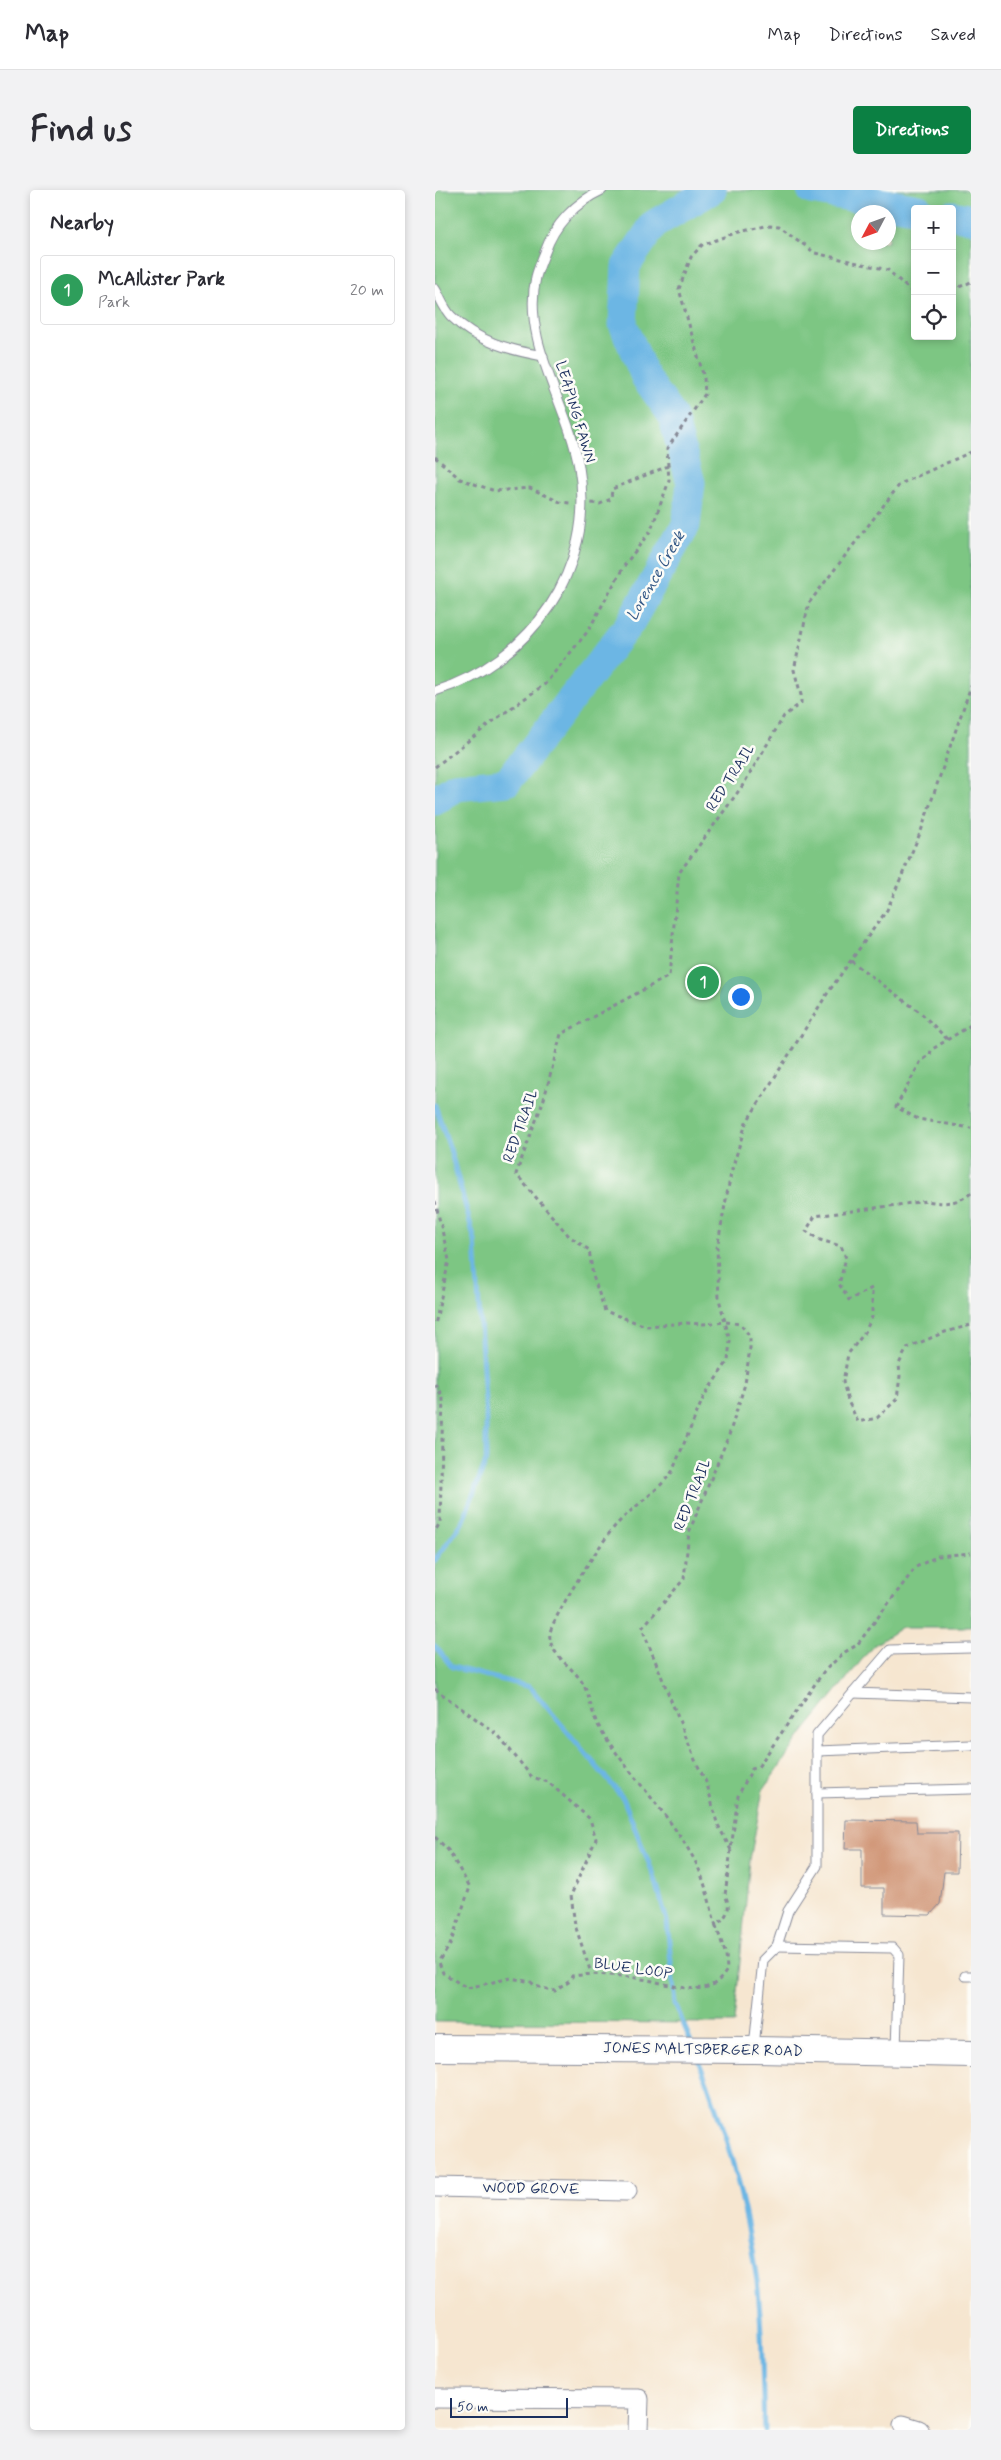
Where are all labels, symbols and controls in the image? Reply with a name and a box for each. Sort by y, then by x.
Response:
text: Map [25,19,69,50]
text: Map [768,23,801,47]
text: Directions [829,23,903,47]
text: Saved [931,23,976,47]
button: Directions [853,106,971,154]
text: Find us [30,107,132,153]
north arrow [851,205,896,250]
map controls [911,205,956,340]
button: + [911,205,956,250]
text: Nearby [50,209,114,237]
button: − [911,250,956,295]
text: McAllister Park [98,267,225,292]
text: 1 [63,280,71,301]
text: 20 m [350,280,384,301]
text: Park [98,292,130,313]
button: locate [911,295,956,340]
street label: LEAPING FAWN [550,359,600,465]
water label: Lorence Creek [622,527,691,625]
street label: RED TRAIL [702,740,760,815]
pin: 1 [687,963,719,1001]
your location [728,984,754,1010]
street label: RED TRAIL [499,1087,544,1165]
street label: RED TRAIL [669,1456,717,1534]
street label: BLUE LOOP [593,1954,674,1984]
street label: JONES MALTSBERGER ROAD [603,2038,803,2062]
street label: WOOD GROVE [482,2178,580,2200]
scale bar [450,2395,567,2418]
text: 50 m [457,2398,488,2416]

